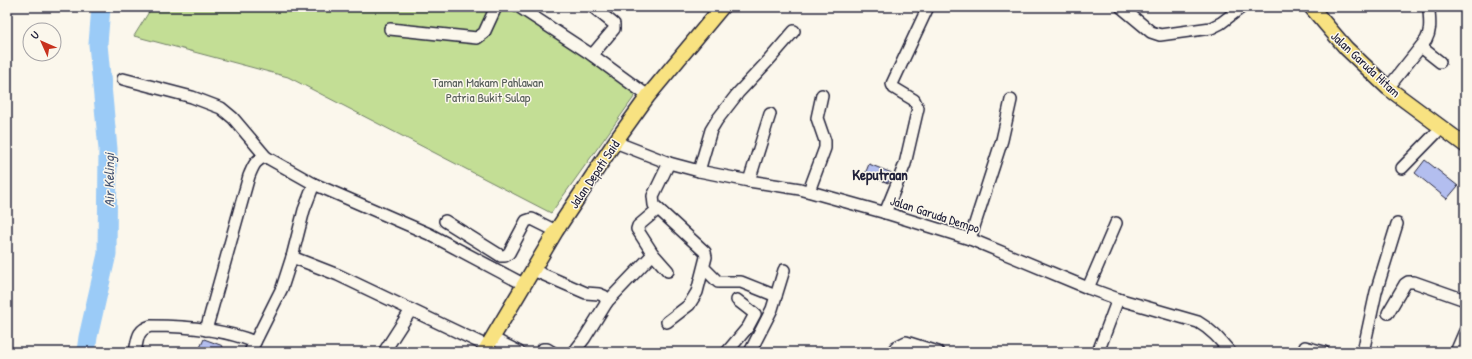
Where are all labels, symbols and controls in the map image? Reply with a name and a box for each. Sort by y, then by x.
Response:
north arrow [22,22,62,62]
street label: Jalan Garuda Hitam [1327,27,1405,101]
text: U [28,28,42,42]
park label: Taman Makam Pahlawan Patria Bukit Sulap [432,73,544,106]
street label: Jalan Depati Said [565,136,623,212]
water label: Air Kelingi [99,151,119,207]
district label: Keputraan [852,164,908,186]
street label: Jalan Garuda Dempo [888,191,982,237]

